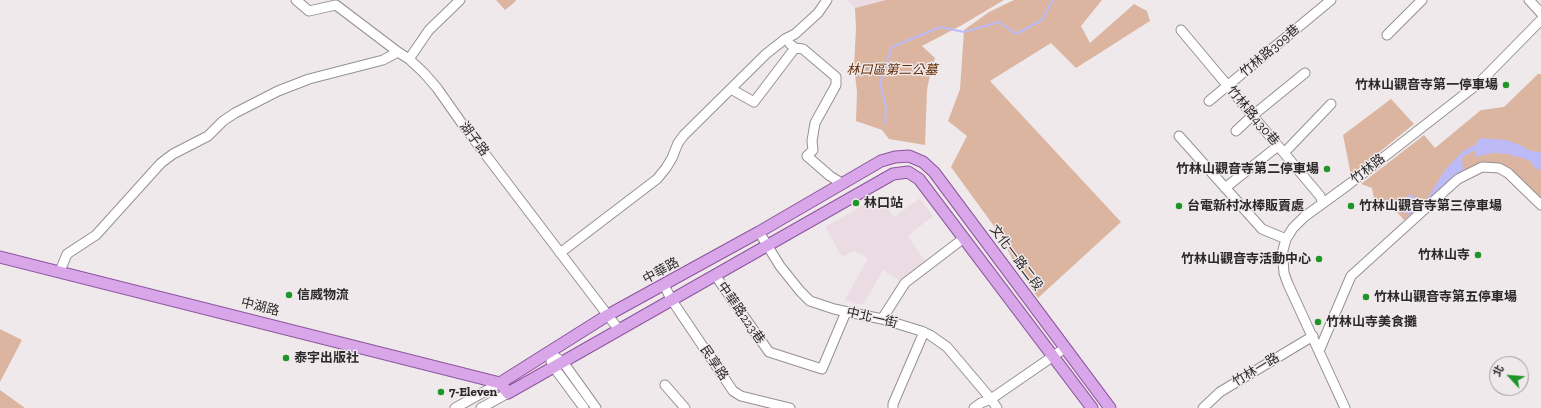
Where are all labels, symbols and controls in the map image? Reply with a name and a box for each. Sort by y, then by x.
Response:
street label: 竹林路309巷 [1237,22,1303,80]
park label: 林口區第二公墓 [847,62,937,78]
place label: 竹林山觀音寺第一停車場 [1355,77,1498,93]
marker: 竹林山觀音寺第一停車場 [1501,80,1511,90]
street label: 竹林路430巷 [1224,83,1282,149]
street label: 湖子路 [456,119,492,159]
street label: 竹林路 [1348,151,1388,187]
place label: 竹林山觀音寺第二停車場 [1176,161,1319,177]
marker: 竹林山觀音寺第二停車場 [1322,164,1332,174]
place label: 林口站 [864,195,903,211]
marker: 林口站 [851,198,861,208]
place label: 台電新村冰棒販賣處 [1187,198,1304,214]
place label: 竹林山觀音寺第三停車場 [1359,198,1502,214]
marker: 台電新村冰棒販賣處 [1174,201,1184,211]
marker: 竹林山觀音寺第三停車場 [1346,201,1356,211]
street label: 文化一路二段 [986,222,1046,294]
place label: 竹林山寺 [1418,247,1470,263]
marker: 竹林山寺 [1473,250,1483,260]
place label: 竹林山觀音寺活動中心 [1181,251,1311,267]
marker: 竹林山觀音寺活動中心 [1314,254,1324,264]
street label: 中華路 [640,255,682,287]
street label: 中華路223巷 [714,279,768,347]
place label: 信威物流 [297,287,349,303]
place label: 竹林山觀音寺第五停車場 [1374,289,1517,305]
marker: 信威物流 [284,290,294,300]
marker: 竹林山觀音寺第五停車場 [1361,292,1371,302]
street label: 中湖路 [239,295,281,319]
street label: 中北一街 [845,305,899,331]
place label: 竹林山寺美食攤 [1326,314,1417,330]
marker: 竹林山寺美食攤 [1313,317,1323,327]
street label: 民享路 [697,342,731,384]
place label: 泰宇出版社 [294,350,359,366]
street label: 竹林一路 [1230,350,1282,390]
marker: 泰宇出版社 [281,353,291,363]
north arrow [1489,356,1529,396]
text: 北 [1490,363,1507,379]
place label: 7-Eleven [449,384,497,400]
marker: 7-Eleven [436,387,446,397]

